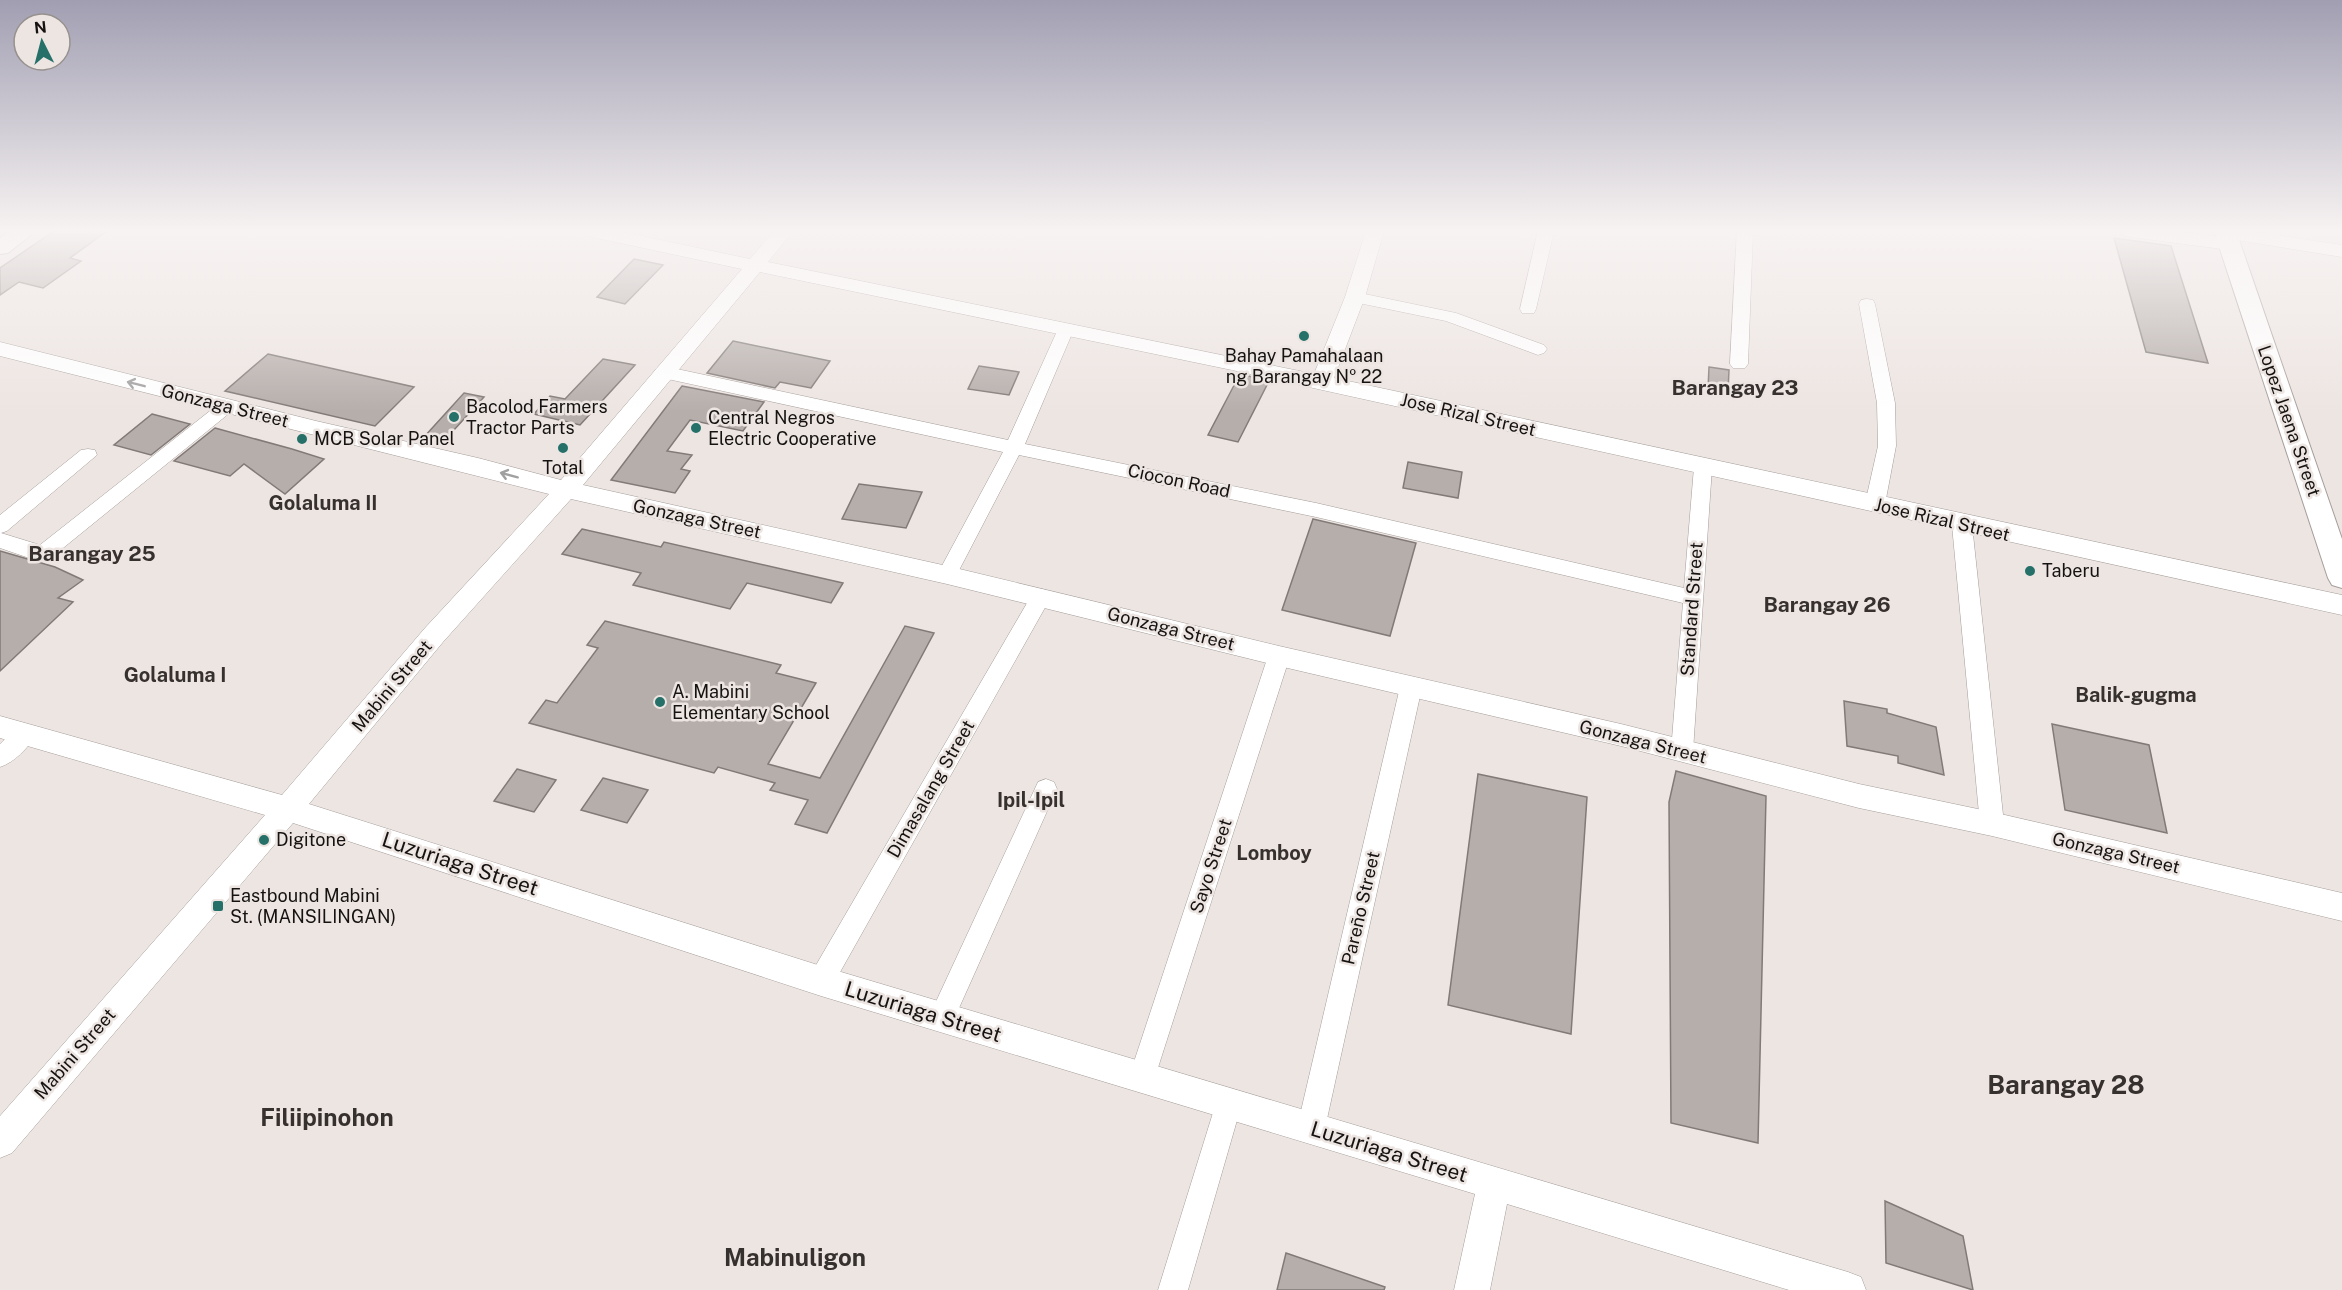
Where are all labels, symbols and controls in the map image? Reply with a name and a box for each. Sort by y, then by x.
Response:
north arrow [12,12,72,72]
text: N [33,17,48,38]
marker: Bahay Pamahalaan ng Barangay № 22 [1297,329,1311,343]
street label: Lopez Jaena Street [2254,343,2325,499]
place label: Bahay Pamahalaan ng Barangay № 22 [1225,345,1383,387]
district label: Barangay 23 [1671,375,1799,400]
one-way arrow [127,377,146,389]
street label: Gonzaga Street [159,380,291,431]
street label: Jose Rizal Street [1398,389,1538,440]
place label: Bacolod Farmers Tractor Parts [466,396,608,438]
place label: Central Negros Electric Cooperative [708,407,877,449]
marker: Bacolod Farmers Tractor Parts [447,410,461,424]
marker: Central Negros Electric Cooperative [689,421,703,435]
place label: MCB Solar Panel [314,428,455,449]
marker: MCB Solar Panel [295,432,309,446]
marker: Total [556,441,570,455]
place label: Total [542,457,584,478]
street label: Ciocon Road [1126,459,1232,502]
one-way arrow [500,468,519,480]
district label: Golaluma II [269,491,377,515]
street label: Jose Rizal Street [1872,494,2012,545]
street label: Gonzaga Street [631,495,763,542]
district label: Barangay 25 [28,541,156,566]
street label: Standard Street [1676,541,1707,677]
place label: Taberu [2042,560,2100,581]
marker: Taberu [2023,564,2037,578]
district label: Barangay 26 [1763,592,1891,617]
street label: Gonzaga Street [1105,603,1237,654]
street label: Mabini Street [347,636,436,736]
district label: Golaluma I [124,663,226,687]
place label: A. Mabini Elementary School [672,681,830,723]
district label: Balik-gugma [2075,683,2197,707]
marker: A. Mabini Elementary School [653,695,667,709]
street label: Dimasalang Street [883,716,979,861]
street label: Gonzaga Street [1577,716,1709,767]
district label: Ipil-Ipil [997,788,1065,812]
street label: Sayo Street [1185,816,1236,916]
street label: Luzuriaga Street [379,827,541,901]
street label: Gonzaga Street [2050,828,2182,877]
place label: Digitone [276,829,346,850]
marker: Digitone [257,833,271,847]
district label: Lomboy [1236,841,1312,865]
street label: Pareño Street [1337,849,1384,967]
place label: Eastbound Mabini St. (MANSILINGAN) [230,885,396,927]
marker: Eastbound Mabini St. (MANSILINGAN) [211,899,225,913]
street label: Luzuriaga Street [842,976,1005,1047]
street label: Mabini Street [30,1004,120,1103]
district label: Barangay 28 [1987,1069,2145,1100]
district label: Filiipinohon [260,1103,394,1131]
street label: Luzuriaga Street [1308,1116,1471,1187]
district label: Mabinuligon [724,1243,866,1271]

